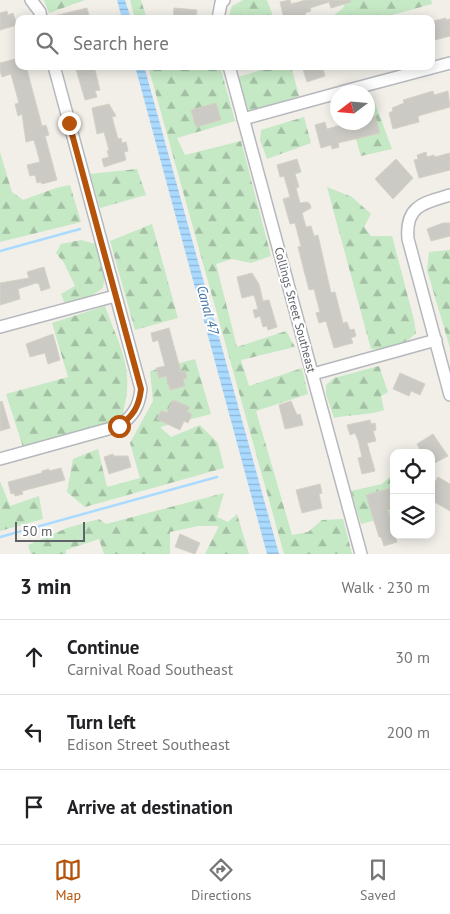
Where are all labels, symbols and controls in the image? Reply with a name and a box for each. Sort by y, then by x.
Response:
search box [15,15,435,70]
icon: search [33,29,61,57]
text: Search here [73,31,169,55]
north arrow [330,85,375,130]
route end [58,112,81,135]
street label: Collings Street Southeast [272,245,319,374]
water label: Canal 47 [193,283,224,338]
route start [108,415,131,438]
map controls [390,449,435,539]
button: locate [390,449,435,494]
button: layers [390,494,435,539]
scale bar [15,519,85,542]
text: 50 m [22,522,52,540]
text: 3 min [20,573,71,600]
text: Walk · 230 m [341,577,430,597]
text: Continue [67,635,139,659]
icon: ahead [20,643,48,671]
text: 30 m [395,647,430,667]
text: Carnival Road Southeast [67,659,233,679]
text: Turn left [67,710,136,734]
icon: left [20,718,48,746]
text: 200 m [387,722,430,742]
text: Edison Street Southeast [67,734,230,754]
icon: arrive [20,793,48,821]
text: Arrive at destination [67,795,233,819]
tab: Map [54,856,82,904]
tab: Directions [191,856,251,904]
tab: Saved [360,856,396,904]

